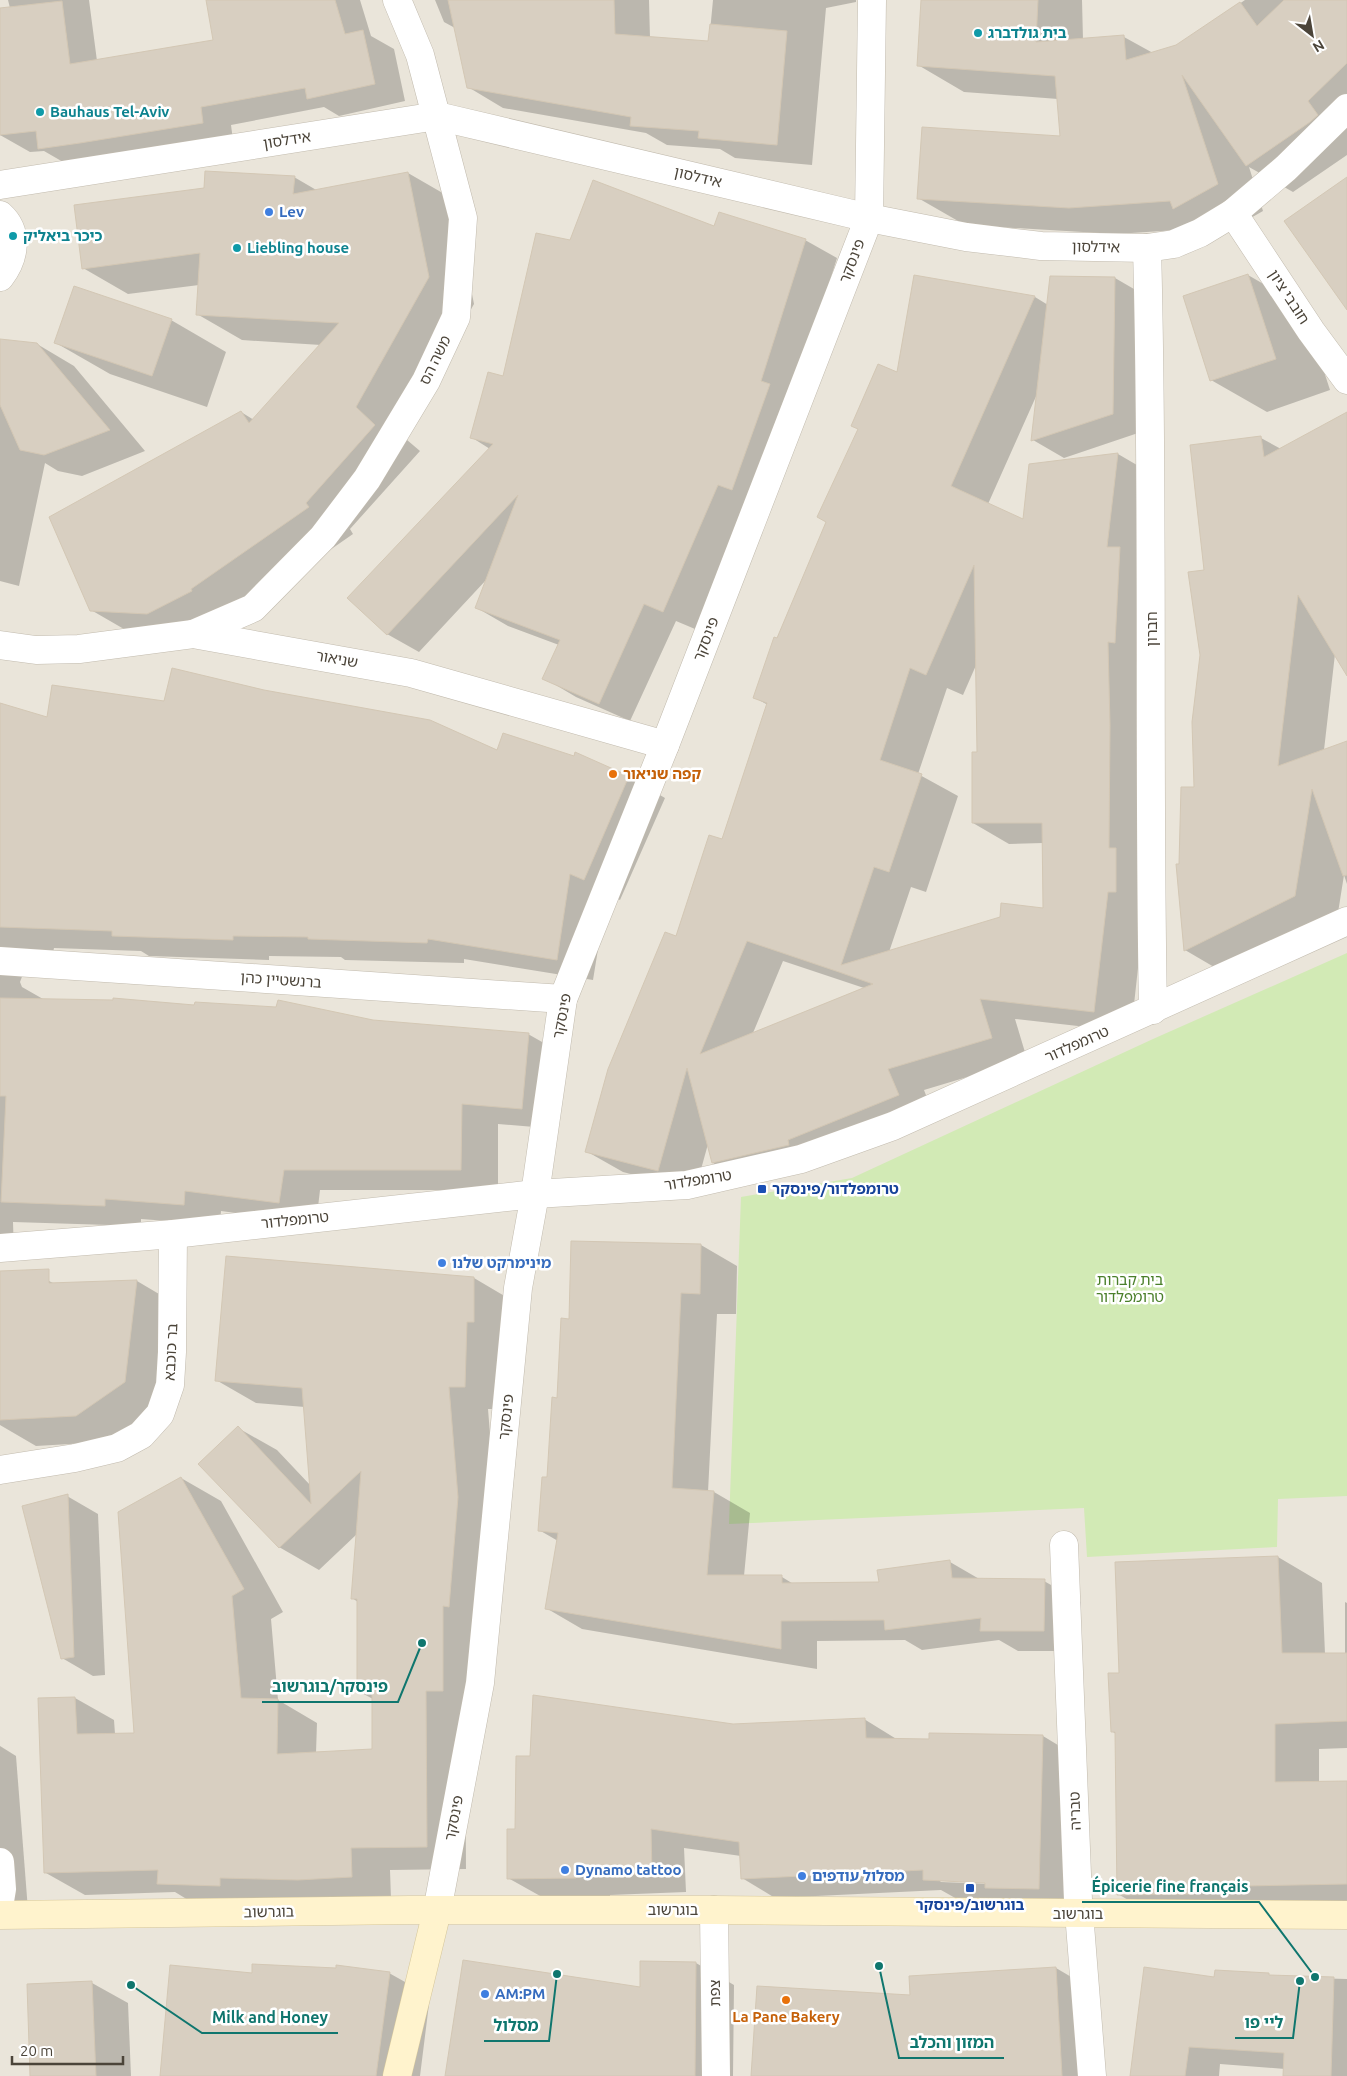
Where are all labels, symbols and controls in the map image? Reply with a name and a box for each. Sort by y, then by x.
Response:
north arrow [1287,10,1337,60]
place label: בית גולדברג [988,24,1067,41]
marker: בית גולדברג [972,27,984,39]
text: N [1310,37,1327,56]
place label: Bauhaus Tel-Aviv [50,103,169,120]
marker: Bauhaus Tel-Aviv [34,106,46,118]
street label: אידלסון [262,127,312,152]
street label: אידלסון [673,163,724,190]
place label: Lev [279,203,304,220]
marker: Lev [263,206,275,218]
place label: כיכר ביאליק [23,227,102,244]
marker: כיכר ביאליק [7,230,19,242]
street label: פינסקר [835,236,868,285]
street label: אידלסון [1072,238,1120,255]
place label: Liebling house [247,239,349,256]
marker: Liebling house [231,242,243,254]
street label: חובבי ציון [1266,266,1313,327]
street label: משה הס [415,332,454,387]
street label: חברון [1143,611,1160,647]
street label: פינסקר [689,614,722,663]
street label: שניאור [315,646,360,671]
place label: קפה שניאור [623,765,701,782]
marker: קפה שניאור [607,768,619,780]
street label: ברנשטיין כהן [240,968,323,991]
street label: פינסקר [549,992,574,1040]
street label: טרומפלדור [1042,1022,1111,1065]
street label: טרומפלדור [663,1166,733,1193]
place label: טרומפלדור/פינסקר [772,1180,899,1197]
marker: טרומפלדור/פינסקר [756,1183,768,1195]
street label: טרומפלדור [260,1207,330,1232]
place label: מינימרקט שלנו [452,1254,552,1271]
marker: מינימרקט שלנו [436,1257,448,1269]
park label: בית קברות טרומפלדור [1096,1271,1164,1305]
street label: בר כוכבא [161,1322,181,1381]
street label: פינסקר [495,1393,516,1441]
callout: פינסקר/בוגרשוב [262,1671,398,1702]
text: פינסקר/בוגרשוב [272,1677,388,1695]
street label: טבריה [1065,1791,1084,1831]
street label: פינסקר [441,1794,466,1842]
place label: Dynamo tattoo [575,1861,681,1878]
marker: Dynamo tattoo [559,1864,571,1876]
place label: מסלול עודפים [812,1867,905,1884]
marker: מסלול עודפים [796,1870,808,1882]
callout: Épicerie fine français [1082,1871,1259,1902]
text: Épicerie fine français [1091,1875,1249,1896]
marker: בוגרשוב/פינסקר [964,1882,976,1894]
place label: בוגרשוב/פינסקר [916,1896,1024,1913]
street label: בוגרשוב [648,1901,699,1918]
street label: בוגרשוב [244,1903,295,1920]
street label: בוגרשוב [1053,1905,1104,1922]
street label: צפת [706,1979,723,2007]
place label: AM:PM [495,1985,545,2002]
marker: AM:PM [479,1988,491,2000]
marker: La Pane Bakery [780,1994,792,2006]
callout: Milk and Honey [202,2002,338,2033]
callout: ליי פו [1235,2007,1293,2038]
text: Milk and Honey [212,2008,329,2026]
place label: La Pane Bakery [732,2008,840,2025]
callout: מסלול [484,2010,549,2041]
text: ליי פו [1245,2013,1283,2031]
text: מסלול [494,2016,538,2034]
callout: המזון והכלב [899,2027,1004,2058]
text: המזון והכלב [910,2033,994,2051]
scale bar [12,2034,124,2066]
text: 20 m [20,2042,53,2059]

